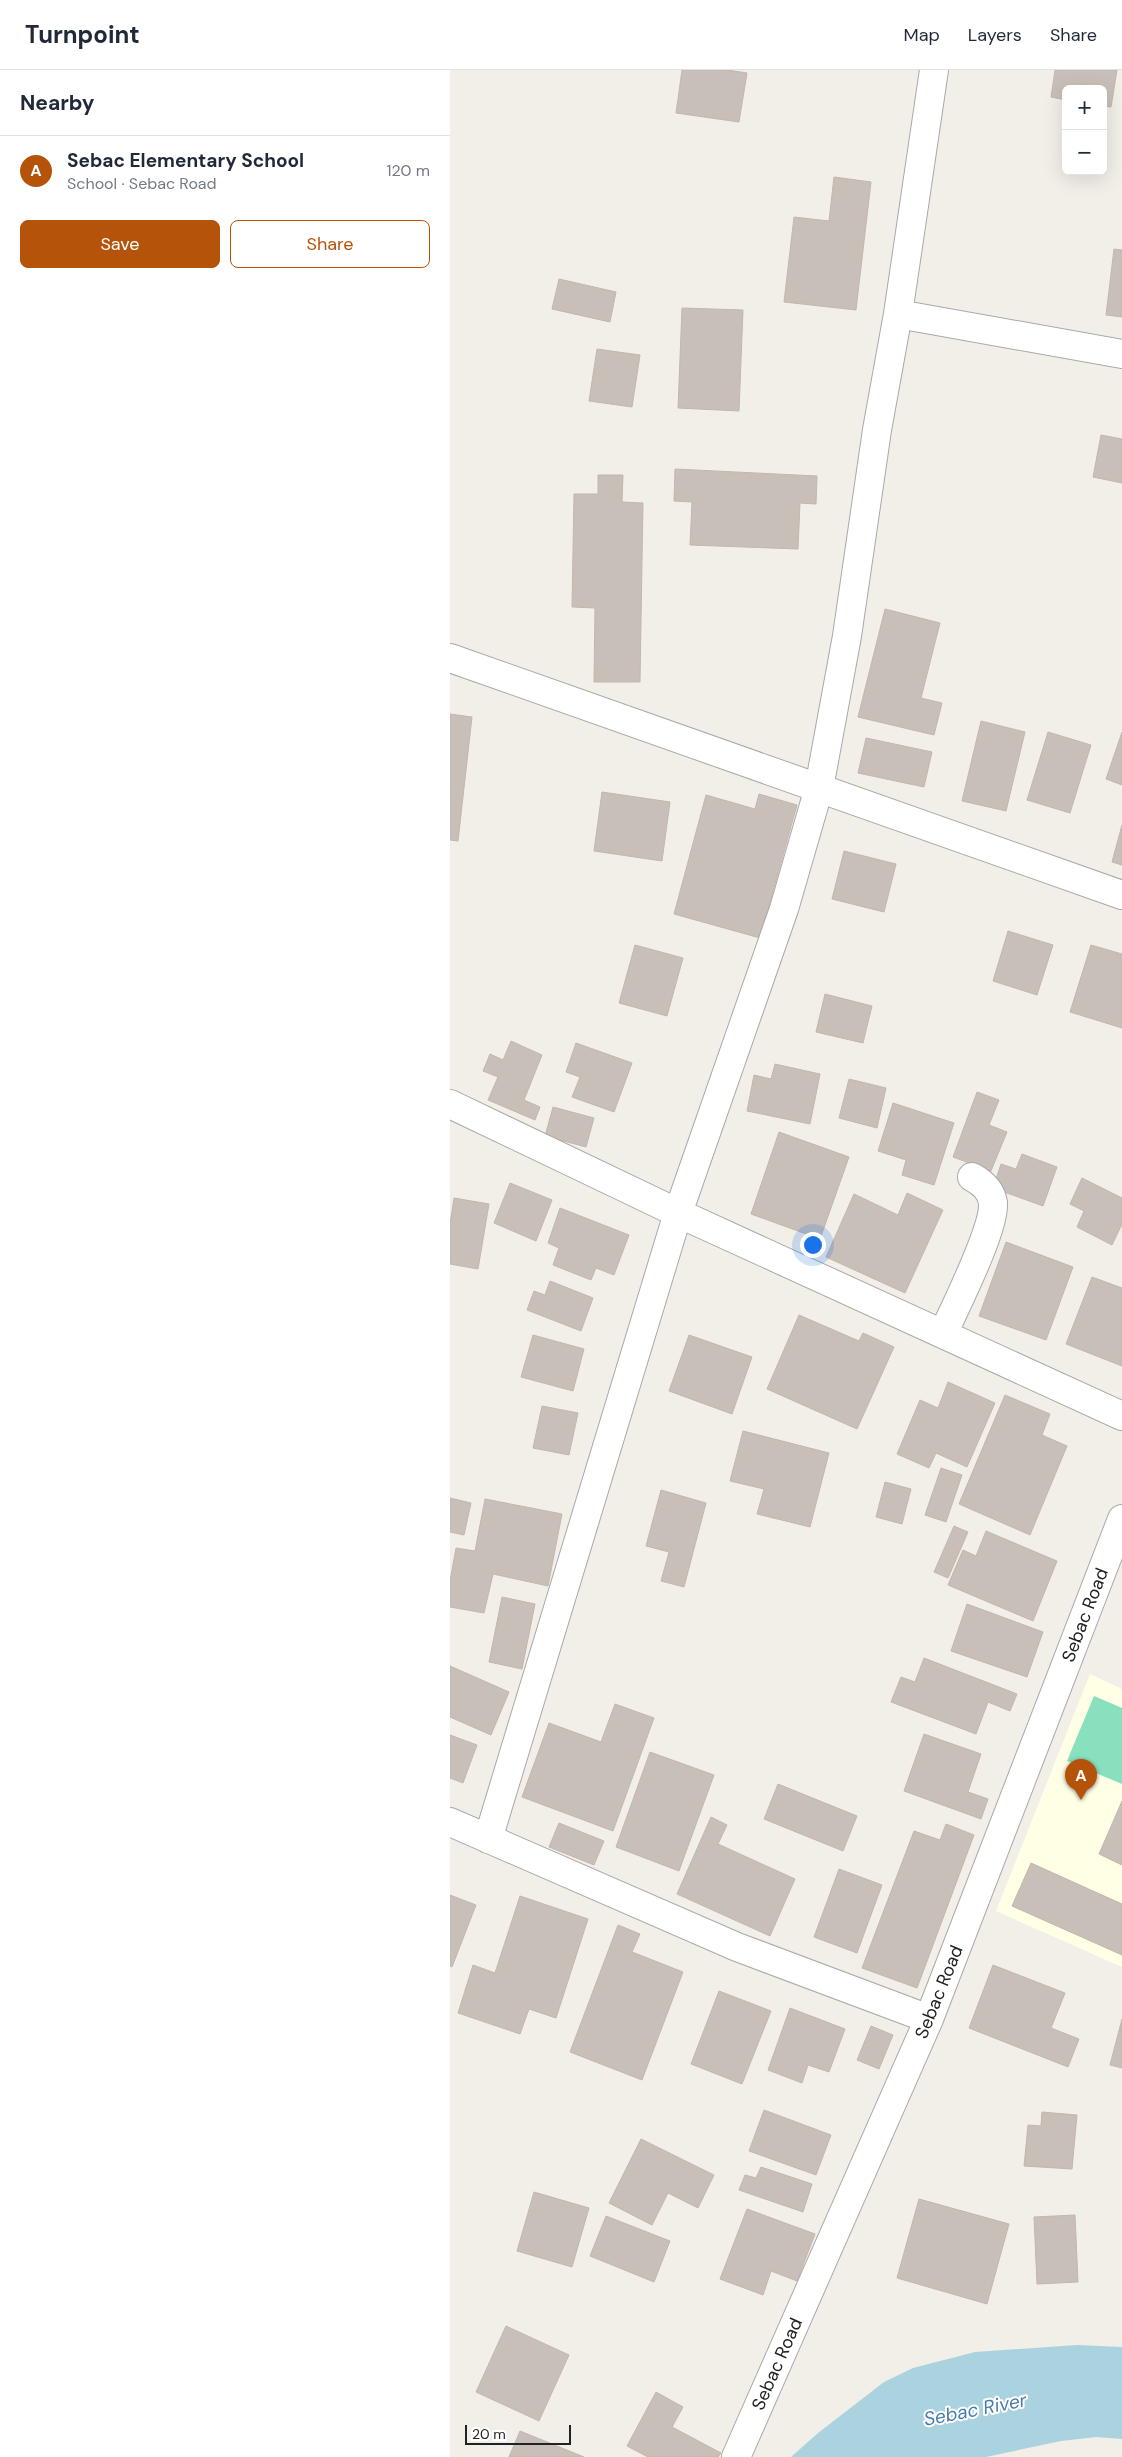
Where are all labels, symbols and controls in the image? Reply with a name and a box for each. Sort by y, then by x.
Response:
text: Turnpoint [25,19,140,50]
text: Map [904,23,940,47]
text: Layers [968,23,1022,47]
text: Share [1050,23,1097,47]
map controls [1062,85,1107,175]
button: + [1062,85,1107,130]
text: Nearby [20,89,94,117]
button: − [1062,130,1107,175]
text: Sebac Elementary School [67,148,304,173]
text: A [30,160,42,181]
text: 120 m [386,160,430,181]
text: School · Sebac Road [67,173,217,194]
button: Save [20,220,220,268]
button: Share [230,220,430,268]
your location [800,1232,826,1258]
street label: Sebac Road [1056,1565,1114,1665]
pin: A [1065,1759,1097,1800]
street label: Sebac Road [909,1942,969,2042]
street label: Sebac Road [746,2314,808,2414]
water label: Sebac River [922,2387,1030,2432]
scale bar [465,2422,571,2445]
text: 20 m [472,2425,506,2443]

